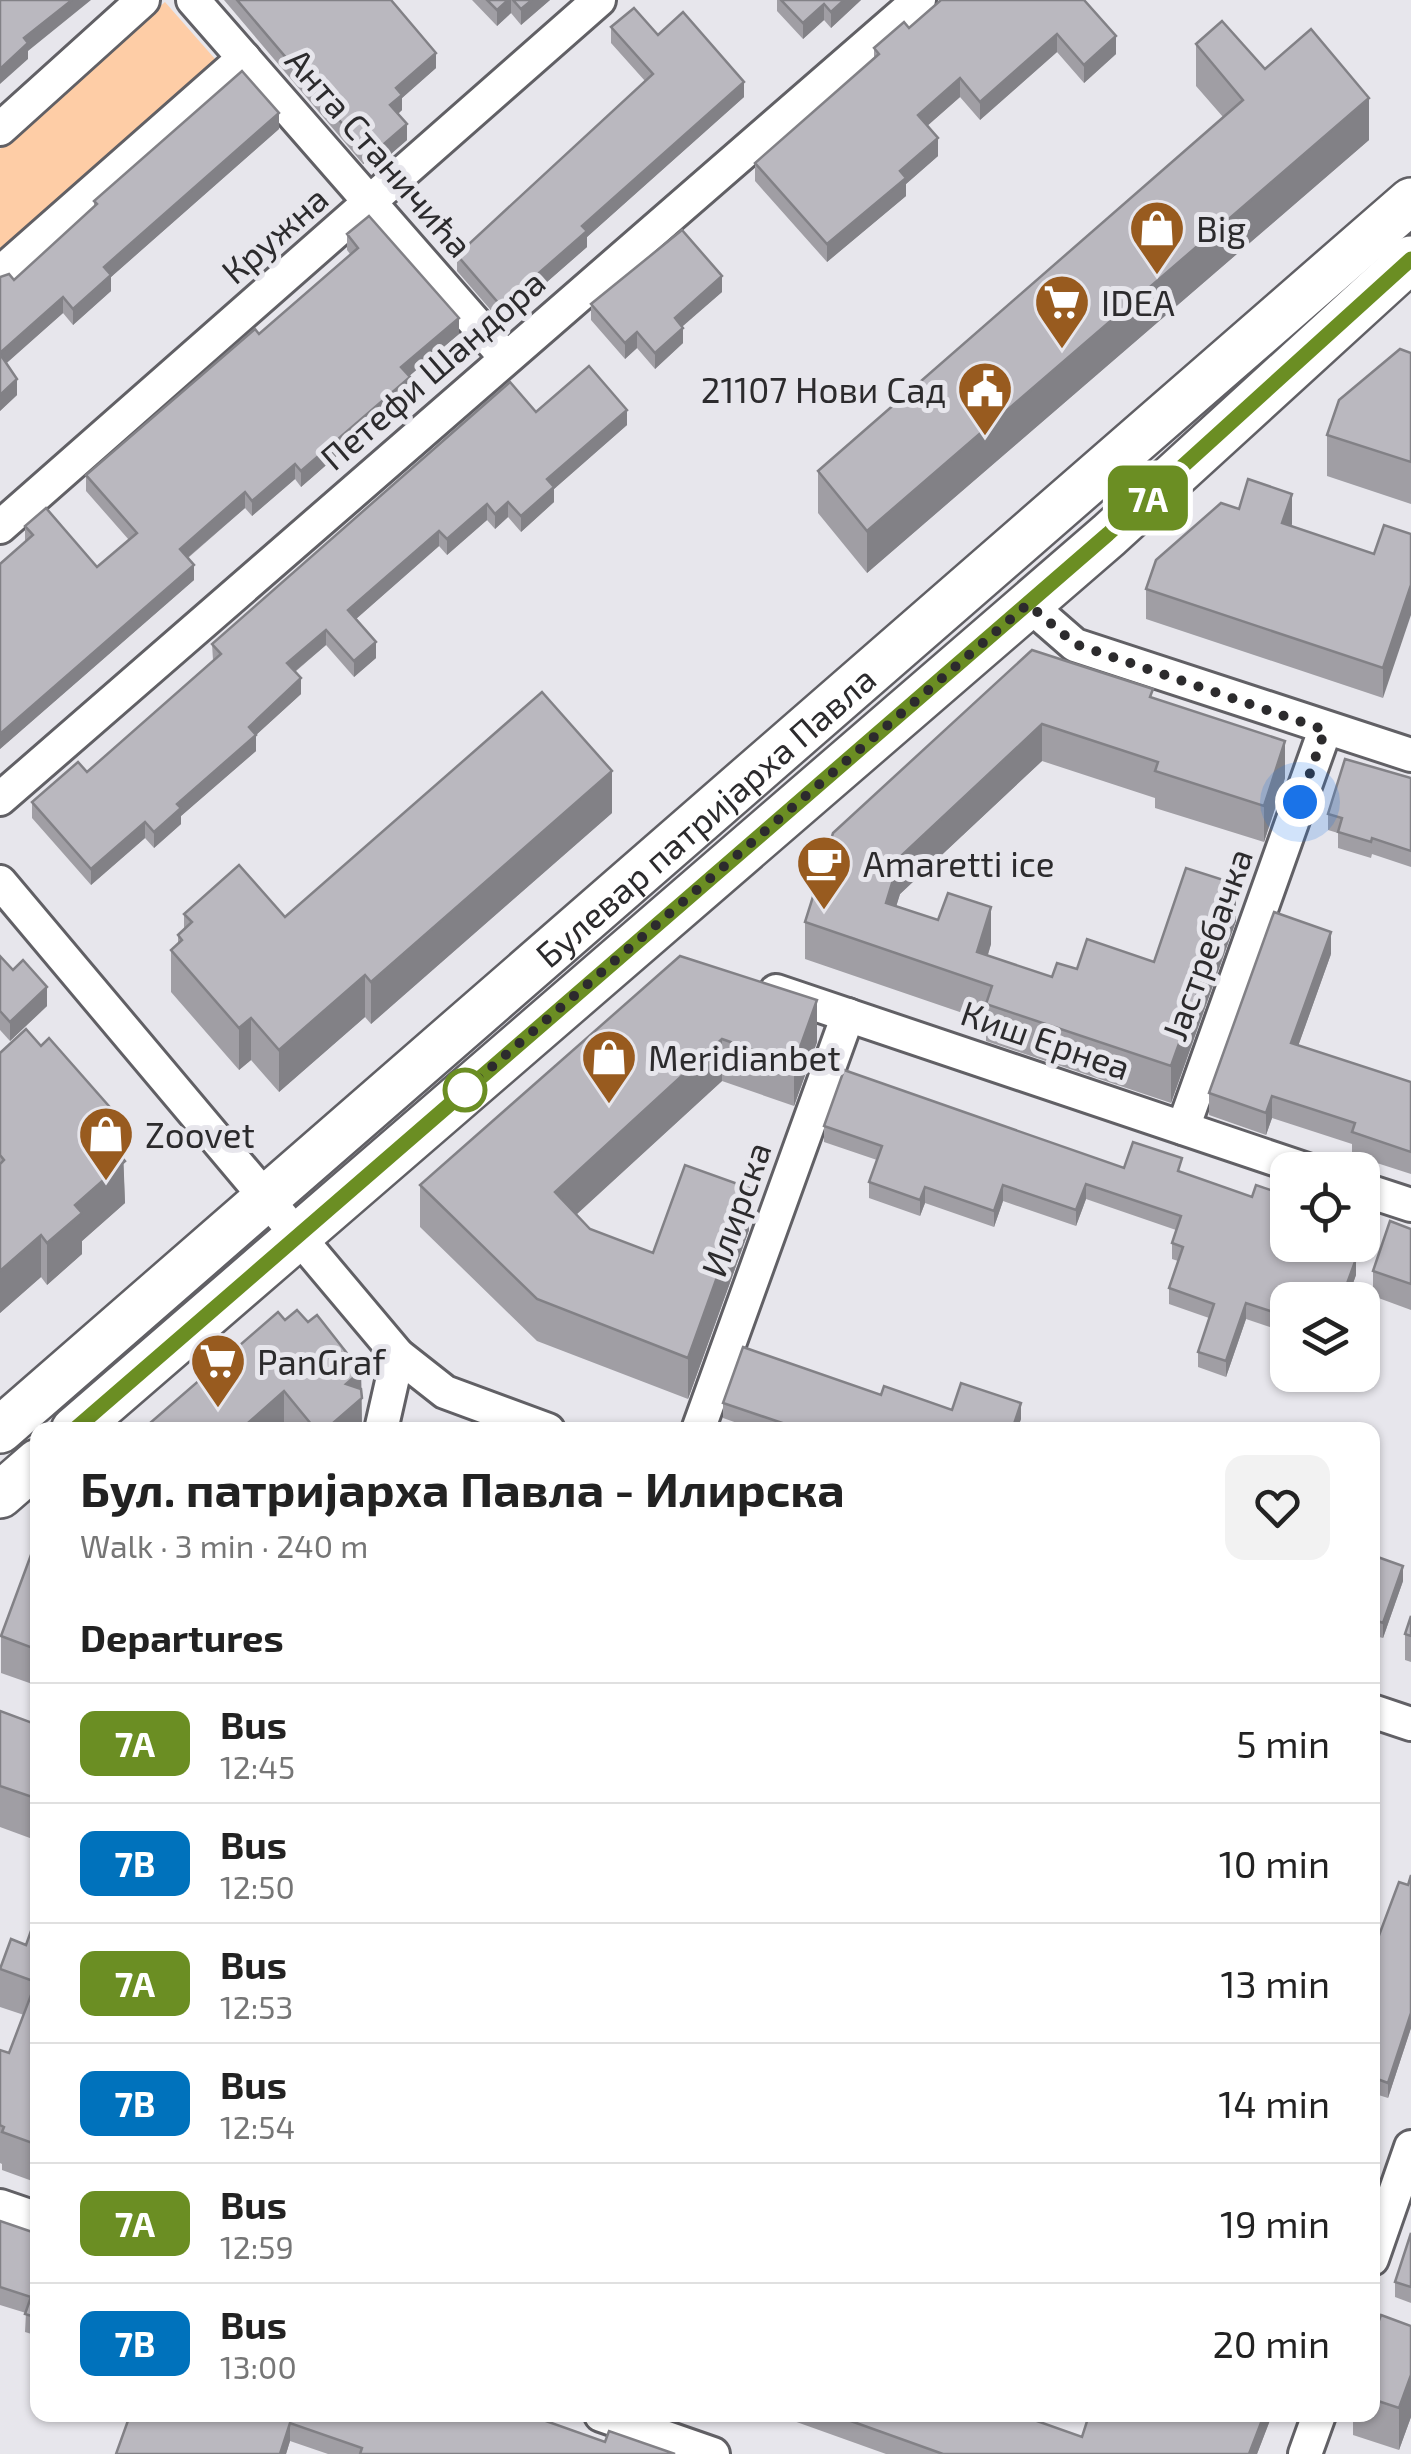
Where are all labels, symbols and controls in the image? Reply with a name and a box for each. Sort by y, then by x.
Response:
street label: Анта Станичића [278,39,482,265]
street label: Кружна [212,176,336,292]
shop icon: Big [1127,198,1187,277]
place label: Big [1196,207,1246,249]
street label: Петефи Шандора [311,260,553,478]
supermarket icon: IDEA [1032,272,1092,351]
place label: IDEA [1101,281,1175,323]
public building icon: 21107 Нови Сад [955,359,1015,438]
place label: 21107 Нови Сад [701,368,946,410]
line badge: 7A [1103,466,1193,530]
text: 7A [1128,477,1168,519]
street label: Булевар патријарха Павла [527,657,884,975]
your location [1275,777,1325,827]
cafe icon: Amaretti ice [794,833,854,912]
place label: Amaretti ice [863,842,1055,884]
street label: Јастребачка [1152,842,1260,1046]
street label: Киш Ернеа [956,991,1136,1087]
shop icon: Meridianbet [579,1027,639,1106]
place label: Meridianbet [648,1036,841,1078]
unlabelled marker [444,1069,486,1111]
shop icon: Zoovet [76,1104,136,1183]
place label: Zoovet [145,1113,255,1155]
street label: Илирска [691,1136,779,1282]
map controls [1270,1152,1380,1392]
button: locate [1270,1152,1380,1262]
button: layers [1270,1282,1380,1392]
supermarket icon: PanGraf [188,1331,248,1410]
place label: PanGraf [257,1340,386,1382]
button: heart [1225,1455,1330,1560]
text: Бул. патријарха Павла - Илирска [80,1459,845,1517]
text: Walk · 3 min · 240 m [80,1526,368,1564]
text: Departures [80,1614,284,1660]
text: Bus [220,1701,287,1747]
text: 5 min [1236,1720,1330,1766]
text: 7A [115,1722,155,1764]
text: 12:45 [220,1747,295,1785]
text: Bus [220,1821,287,1867]
text: 10 min [1219,1840,1330,1886]
text: 7B [115,1842,155,1884]
text: 12:50 [220,1867,295,1905]
text: Bus [220,1941,287,1987]
text: 13 min [1220,1960,1330,2006]
text: 7A [115,1962,155,2004]
text: 12:53 [220,1987,293,2025]
text: Bus [220,2061,287,2107]
text: 14 min [1218,2080,1330,2126]
text: 7B [115,2082,155,2124]
text: 12:54 [220,2107,295,2145]
text: Bus [220,2181,287,2227]
text: 19 min [1220,2200,1330,2246]
text: 7A [115,2202,155,2244]
text: 12:59 [220,2227,294,2265]
text: Bus [220,2301,287,2347]
text: 20 min [1212,2320,1330,2366]
text: 7B [115,2322,155,2364]
text: 13:00 [220,2347,297,2385]

